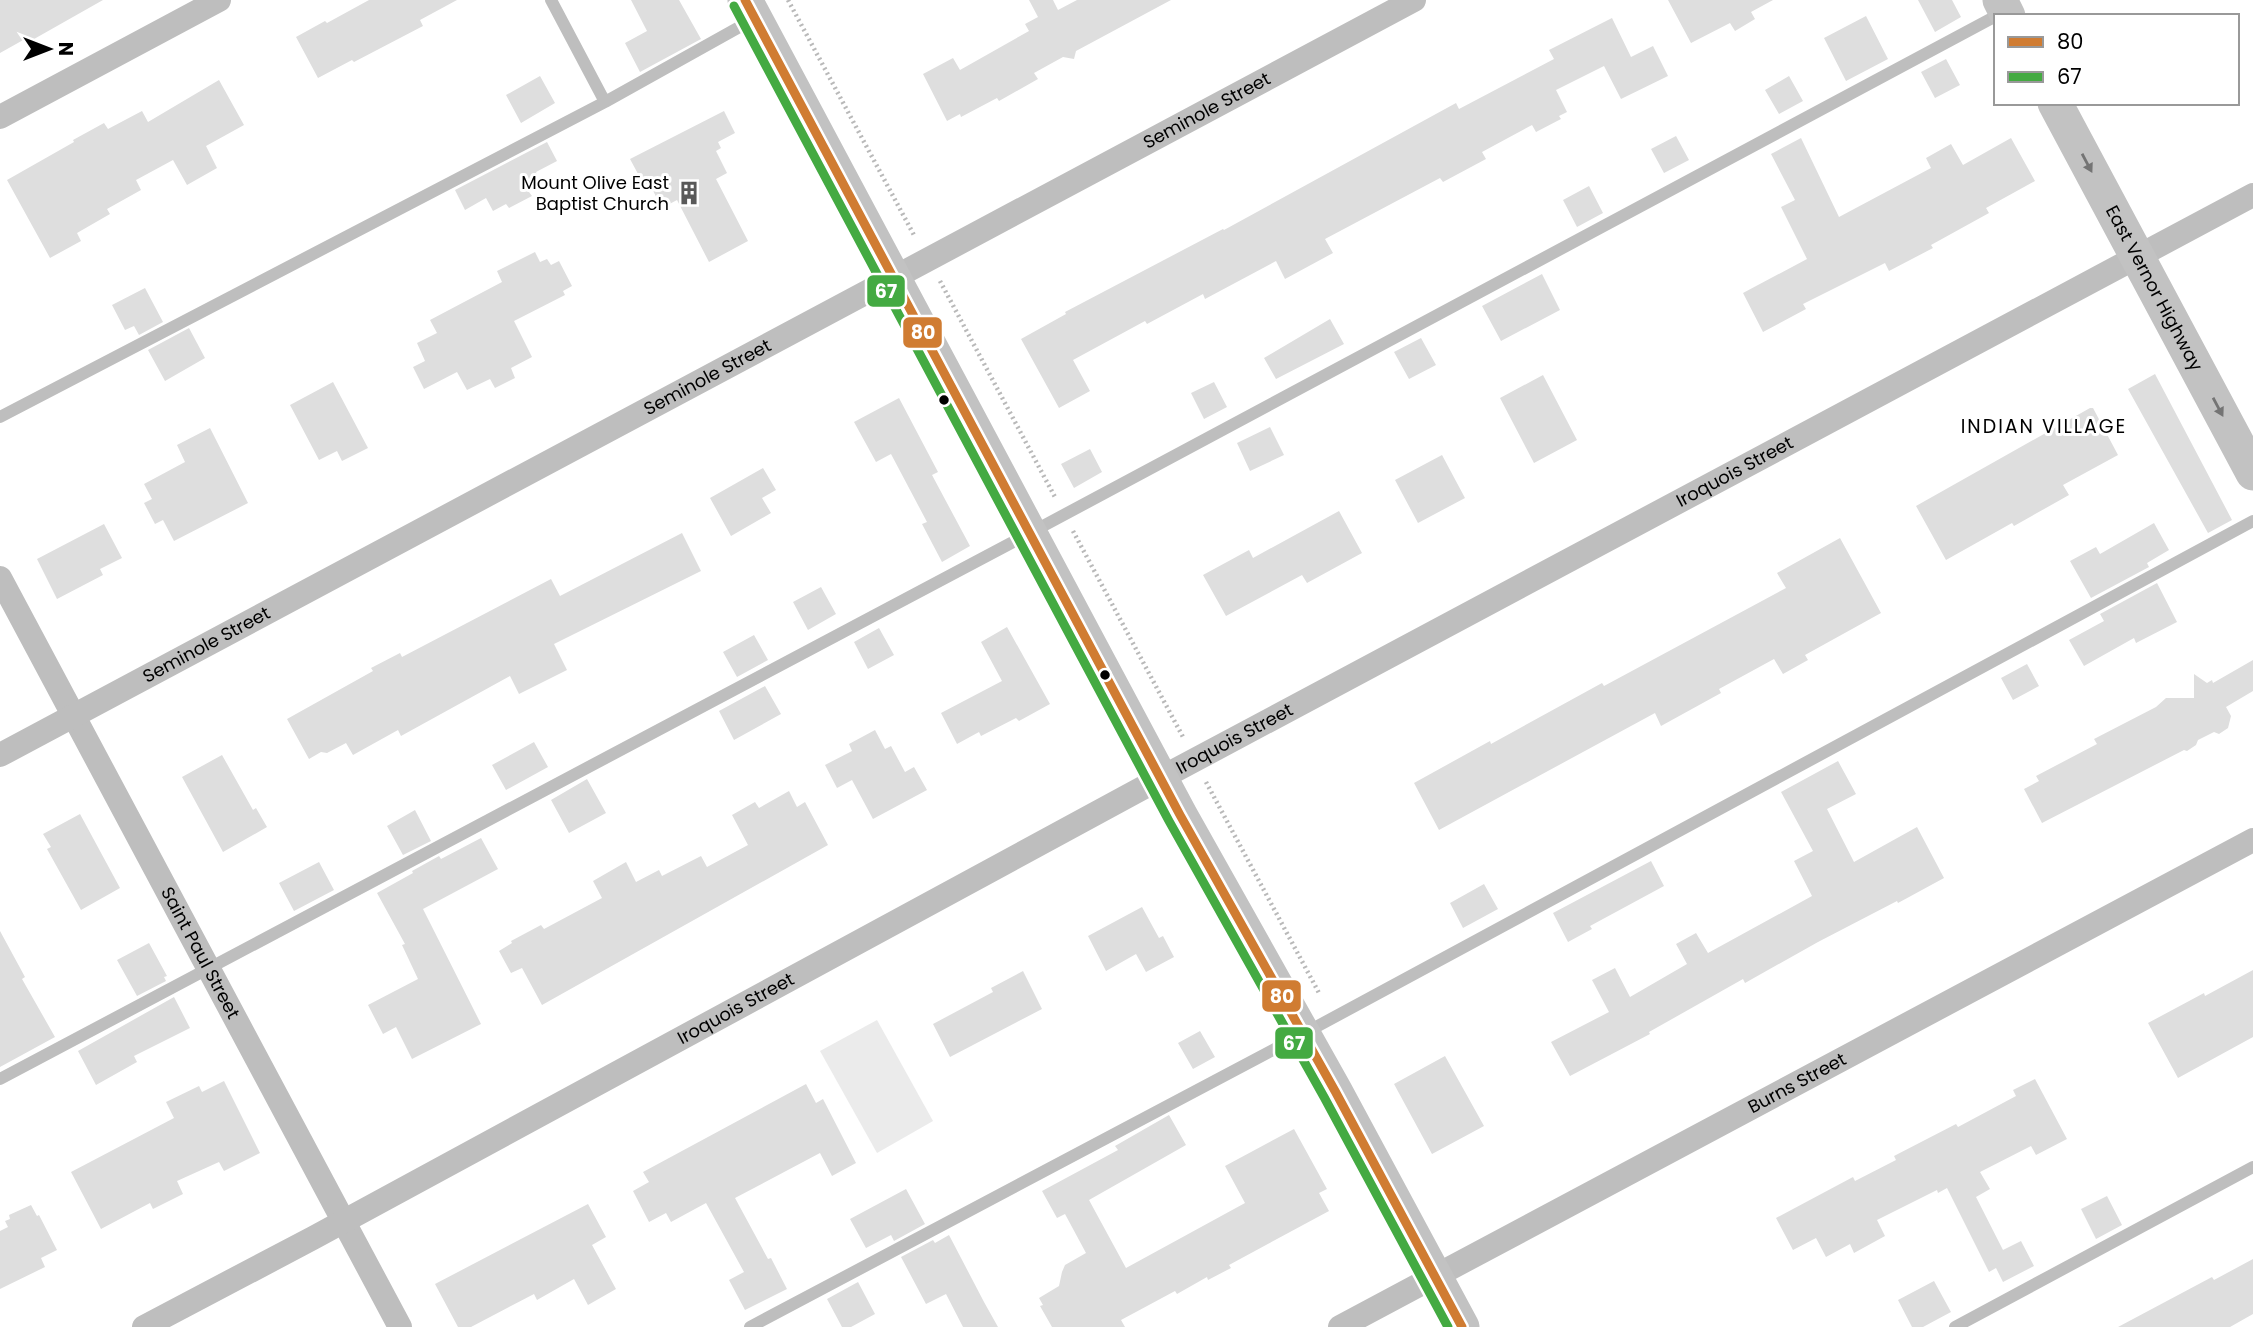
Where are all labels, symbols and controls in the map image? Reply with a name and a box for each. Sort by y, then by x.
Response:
north arrow [14,14,84,84]
legend [1994,14,2239,105]
text: 80 [2057,27,2083,56]
text: N [52,42,79,56]
text: 67 [2057,62,2082,91]
street label: Seminole Street [1138,66,1275,154]
one-way arrow [2081,154,2093,174]
place label: Mount Olive East Baptist Church [521,170,669,216]
building icon: Mount Olive East Baptist Church [675,179,703,207]
street label: East Vernor Highway [2100,201,2209,375]
line badge: 67 [866,274,906,308]
text: 67 [875,278,897,305]
line badge: 80 [902,316,943,349]
text: 80 [911,319,935,346]
street label: Seminole Street [639,333,775,421]
unlabelled marker [937,393,951,407]
one-way arrow [2212,397,2224,417]
district label: INDIAN VILLAGE [1961,413,2127,440]
street label: Iroquois Street [1671,430,1797,513]
street label: Seminole Street [138,600,274,689]
unlabelled marker [1098,668,1112,682]
street label: Iroquois Street [1171,697,1297,780]
street label: Saint Paul Street [155,882,246,1023]
street label: Iroquois Street [673,966,798,1050]
line badge: 80 [1261,979,1302,1013]
text: 80 [1270,983,1294,1010]
line badge: 67 [1274,1026,1314,1060]
text: 67 [1283,1030,1305,1057]
street label: Burns Street [1743,1046,1850,1119]

